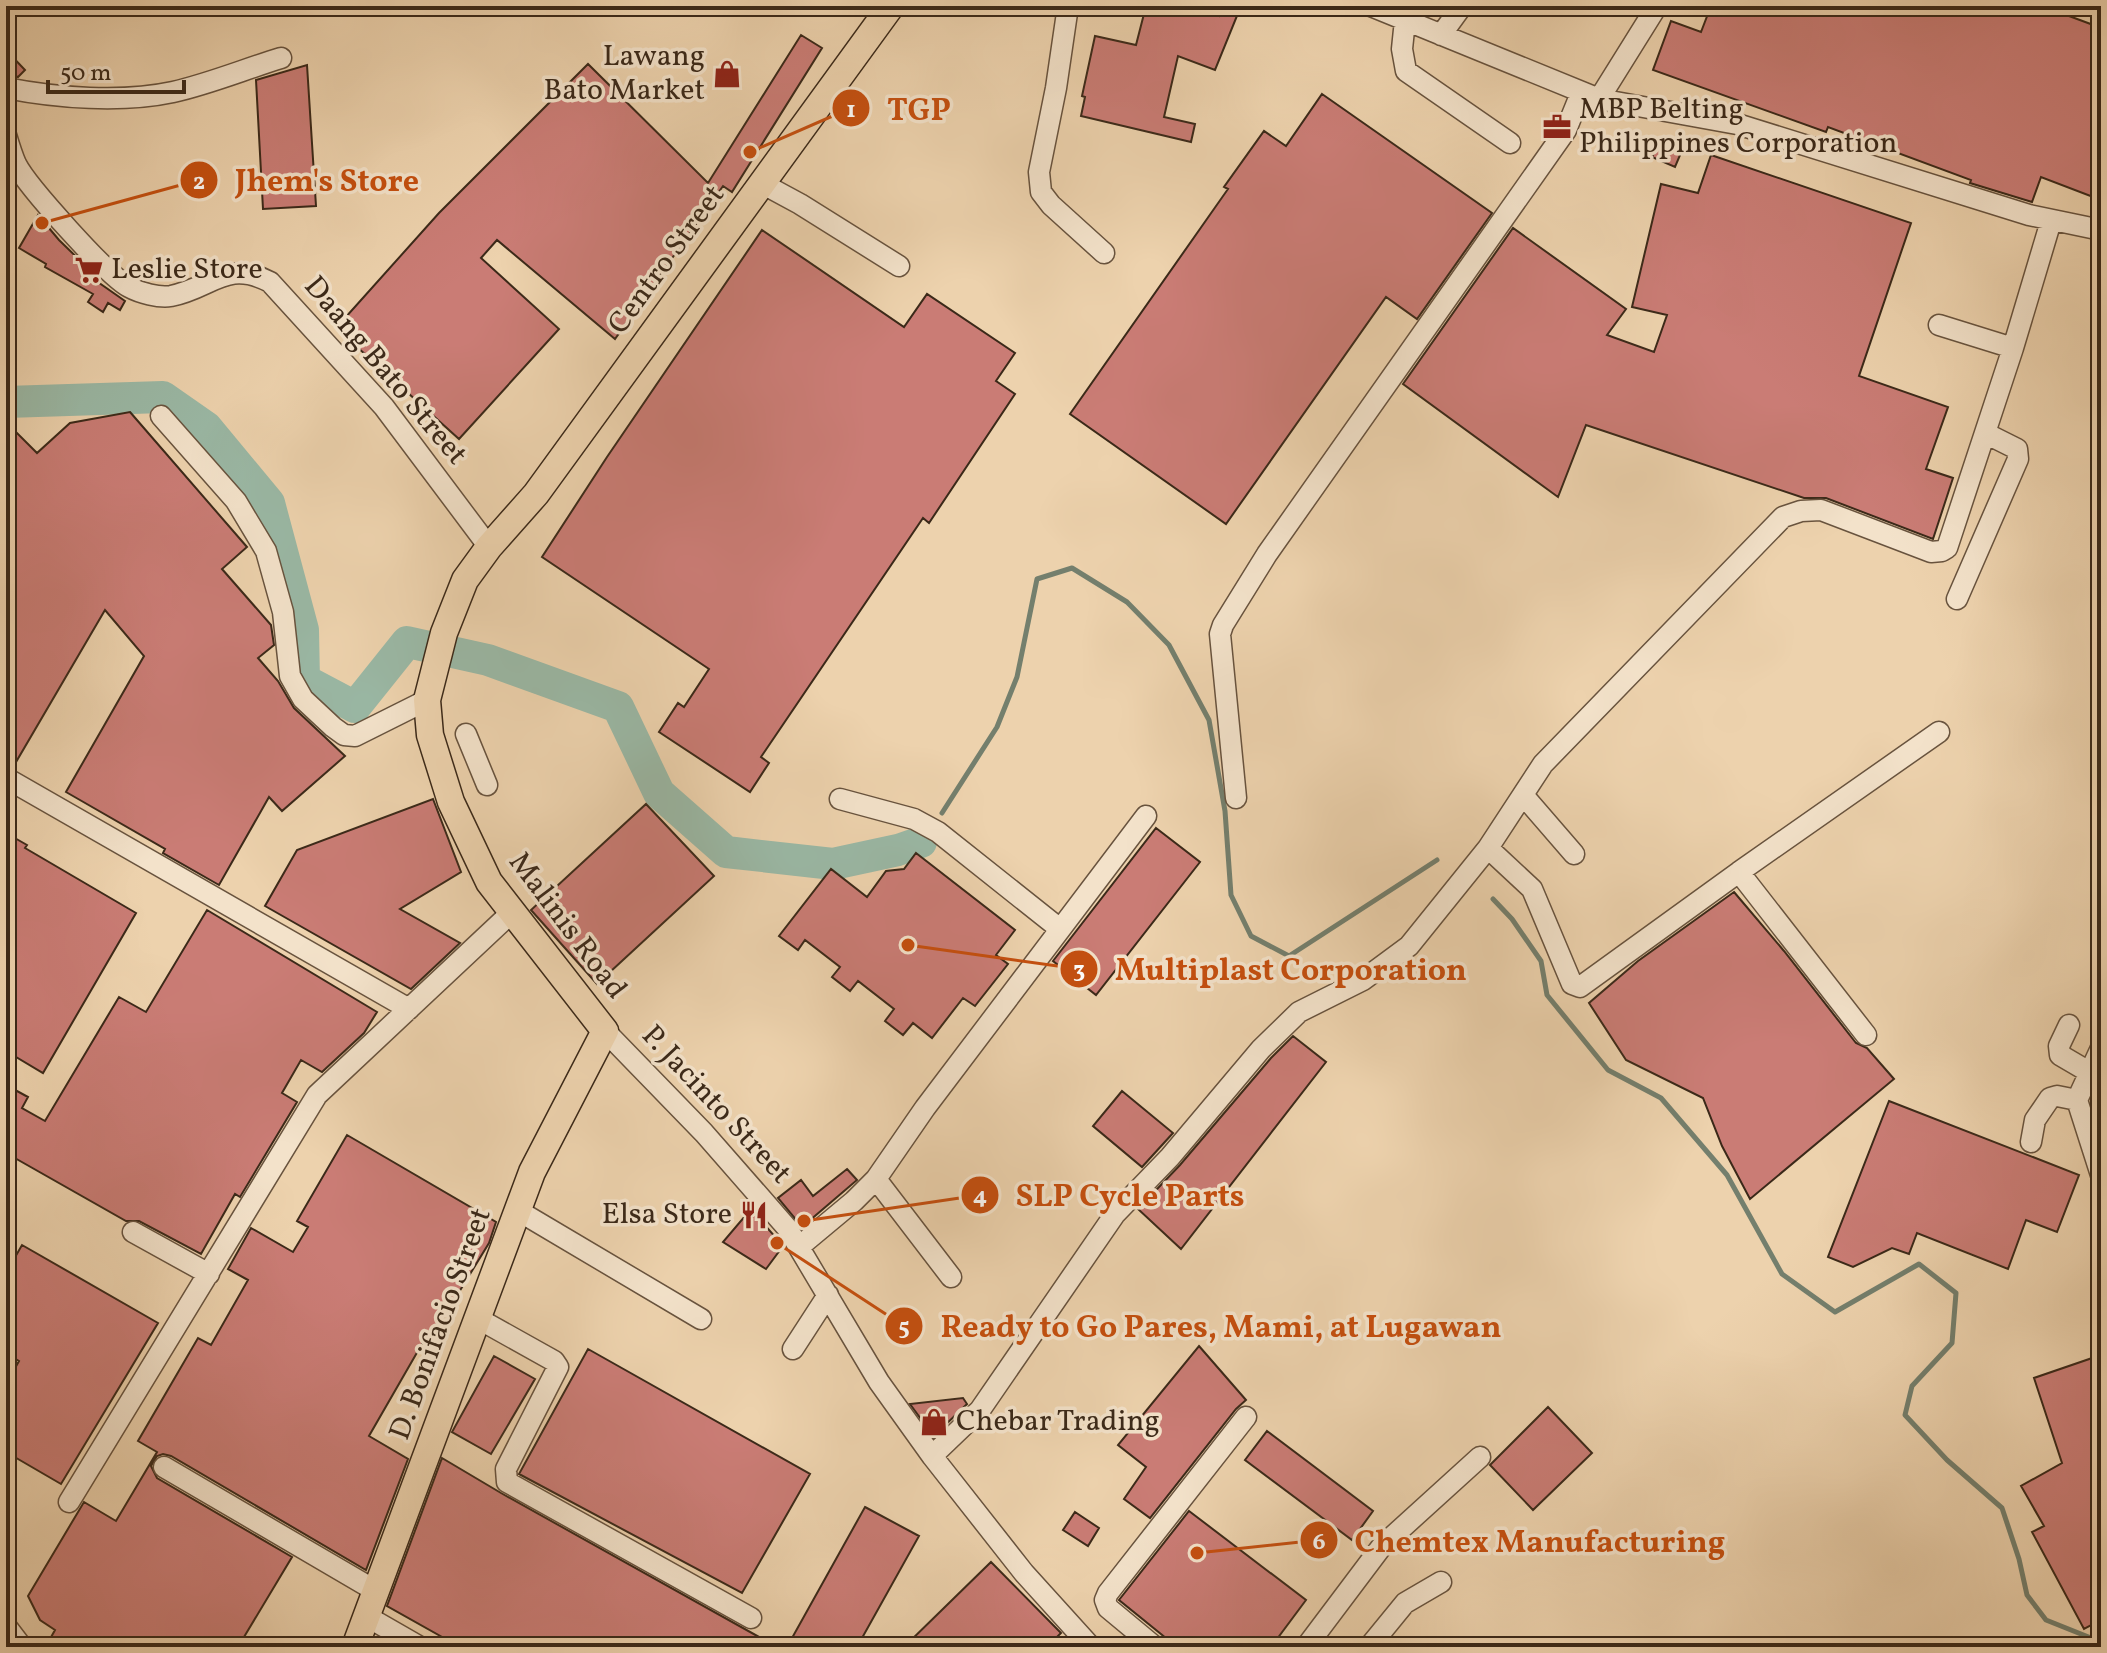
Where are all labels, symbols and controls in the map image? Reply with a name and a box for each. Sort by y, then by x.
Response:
place label: Lawang Bato Market [544,36,705,112]
scale bar [48,44,184,94]
text: 50 m [60,57,112,91]
shop icon: Lawang Bato Market [712,59,742,89]
callout: TGP [831,80,967,136]
place label: MBP Belting Philippines Corporation [1579,89,1897,165]
text: TGP [887,90,951,134]
text: 1 [846,94,856,128]
office icon: MBP Belting Philippines Corporation [1542,112,1572,142]
callout: Jhem's Store [179,152,435,208]
text: Jhem's Store [234,161,419,205]
text: 2 [193,166,205,200]
street label: Centro Street [598,177,736,343]
place label: Leslie Store [111,249,263,291]
supermarket icon: Leslie Store [74,255,104,285]
street label: Daang Bato Street [293,267,477,475]
street label: Malinis Road [498,844,636,1008]
callout: Multiplast Corporation [1059,941,1483,997]
text: Multiplast Corporation [1115,950,1467,994]
text: 3 [1073,954,1085,988]
street label: P. Jacinto Street [631,1016,801,1194]
callout: SLP Cycle Parts [960,1167,1261,1223]
text: SLP Cycle Parts [1015,1176,1245,1220]
text: 4 [973,1180,987,1214]
place label: Elsa Store [602,1194,732,1236]
restaurant icon: Elsa Store [739,1200,769,1230]
street label: D. Bonifacio Street [380,1202,502,1446]
callout: Ready to Go Pares, Mami, at Lugawan [884,1298,1518,1354]
text: Ready to Go Pares, Mami, at Lugawan [940,1307,1502,1351]
text: 5 [898,1311,910,1345]
place label: Chebar Trading [956,1401,1160,1443]
shop icon: Chebar Trading [919,1407,949,1437]
callout: Chemtex Manufacturing [1299,1512,1742,1568]
text: Chemtex Manufacturing [1355,1522,1725,1566]
text: 6 [1312,1526,1326,1560]

